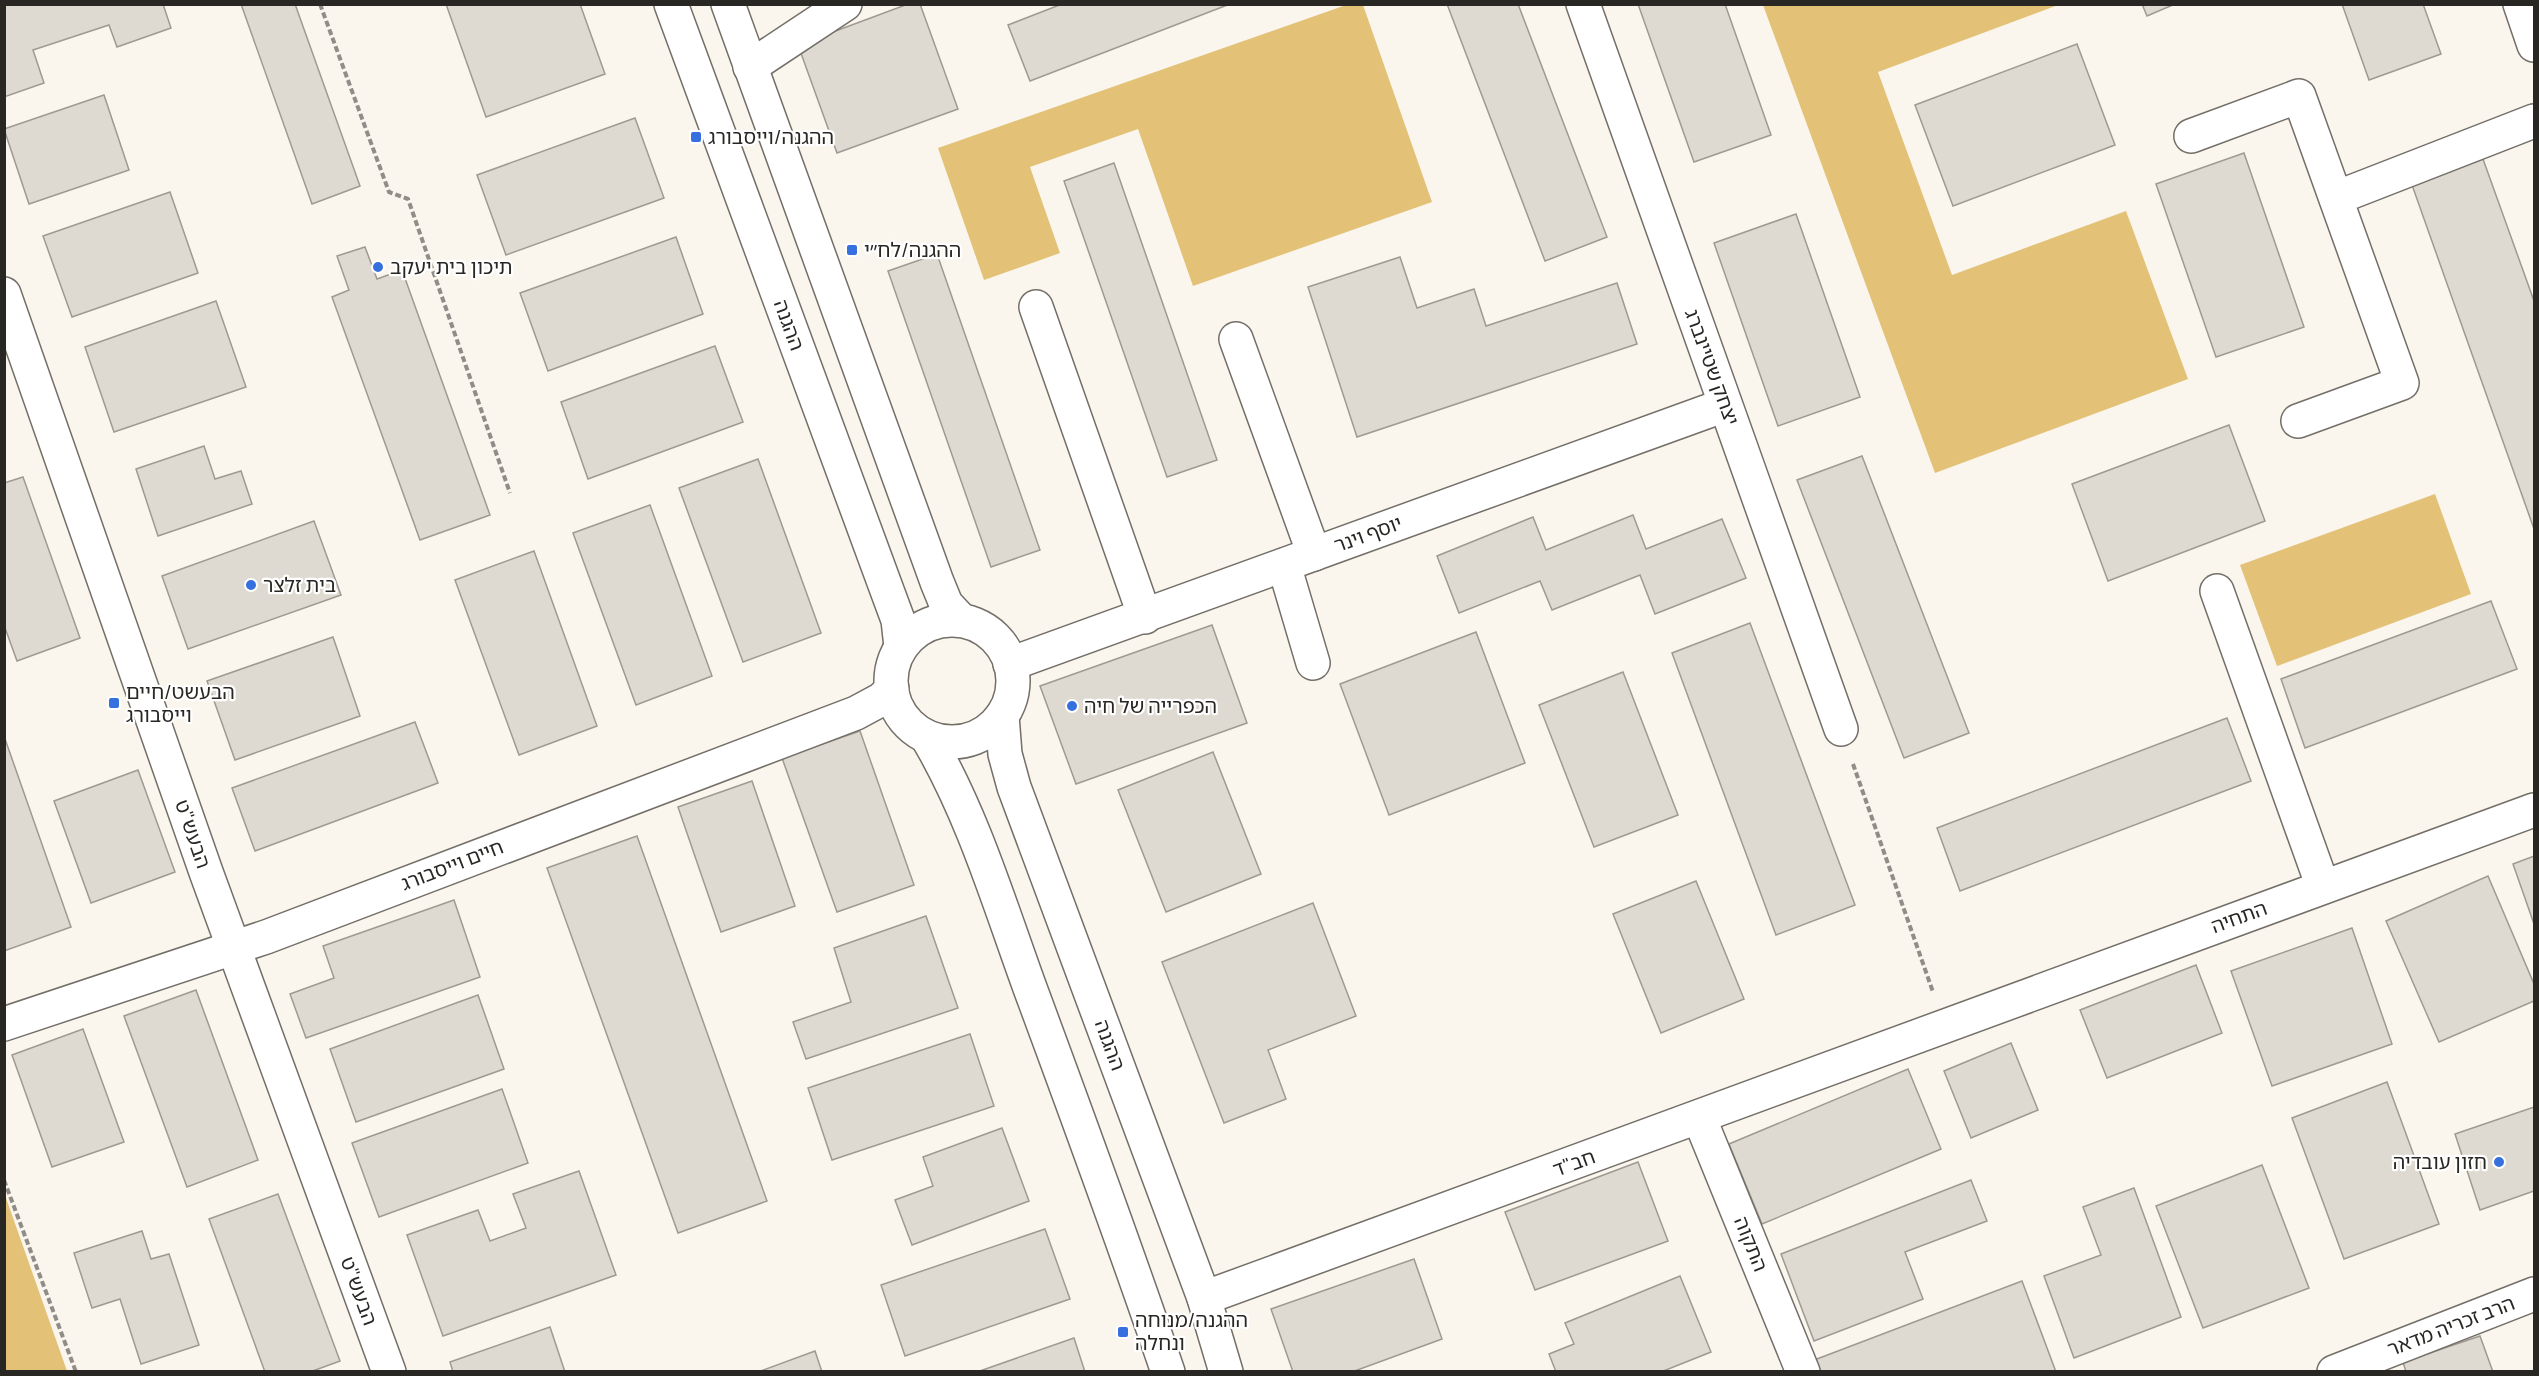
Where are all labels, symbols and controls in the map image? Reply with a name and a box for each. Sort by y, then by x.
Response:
place label: ההגנה/וייסבורג [708,123,834,150]
marker: ההגנה/וייסבורג [689,130,703,144]
place label: ההגנה/לח״י [864,236,961,263]
marker: ההגנה/לח״י [845,243,859,257]
place label: תיכון בית יעקב [390,253,512,280]
marker: תיכון בית יעקב [371,260,385,274]
street label: ההגנה [768,295,811,354]
street label: יצחק שטיינברג [1679,305,1746,429]
street label: יוסף וינר [1330,509,1406,558]
place label: בית זלצר [263,571,336,598]
marker: בית זלצר [244,578,258,592]
place label: הבעשט/חיים וייסבורג [126,678,235,728]
place label: הכפרייה של חיה [1084,692,1217,719]
marker: הבעשט/חיים וייסבורג [107,696,121,710]
marker: הכפרייה של חיה [1065,699,1079,713]
street label: הבעש"ט [169,796,218,872]
street label: חיים וייסבורג [397,833,507,896]
street label: התחיה [2207,894,2270,939]
street label: ההגנה [1089,1015,1132,1074]
street label: חב"ד [1549,1142,1599,1183]
place label: חזון עובדיה [2393,1148,2487,1175]
marker: חזון עובדיה [2492,1155,2506,1169]
street label: התקוה [1728,1212,1775,1275]
street label: הבעש"ט [335,1253,384,1329]
street label: הרב זכריה מדאר [2383,1289,2518,1362]
place label: ההגנה/מנוחה ונחלה [1135,1306,1248,1356]
marker: ההגנה/מנוחה ונחלה [1116,1325,1130,1339]

